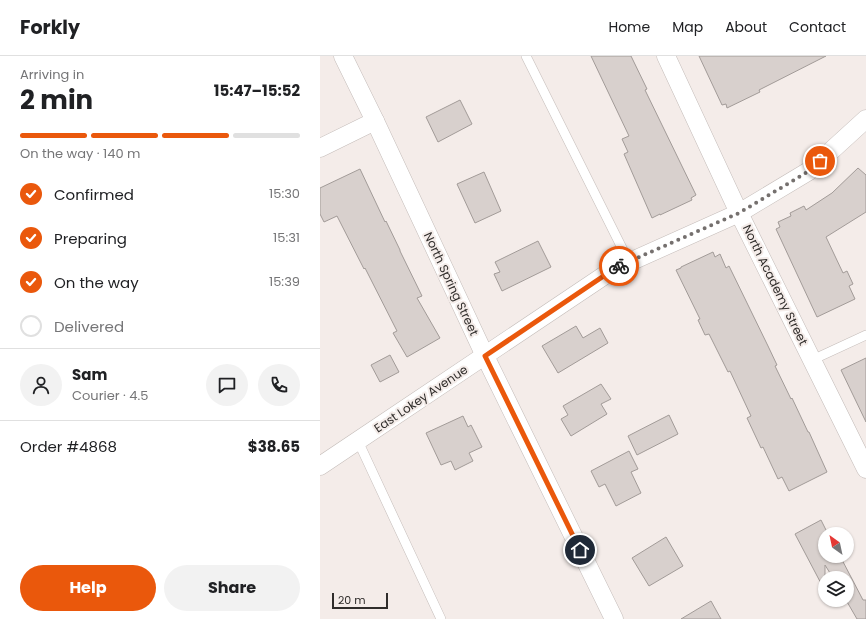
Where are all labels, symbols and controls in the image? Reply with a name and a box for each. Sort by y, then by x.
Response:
text: Forkly [20,14,80,41]
text: Home [608,17,650,37]
text: Map [672,17,703,37]
text: About [725,17,767,37]
text: Contact [789,17,846,37]
text: Arriving in [20,65,84,84]
text: 15:47–15:52 [214,80,300,101]
text: 2 min [20,82,93,118]
text: On the way · 140 m [20,144,140,163]
pin [803,144,837,178]
icon: bag [809,150,831,172]
icon: check [20,183,42,205]
text: Confirmed [54,184,134,205]
text: 15:30 [269,184,300,203]
street label: North Academy Street [739,222,812,348]
icon: check [20,227,42,249]
text: Preparing [54,228,127,249]
text: 15:31 [273,228,300,247]
street label: North Spring Street [420,229,483,338]
courier [599,246,639,286]
icon: bike [608,255,630,277]
icon: check [20,271,42,293]
text: On the way [54,272,139,293]
text: 15:39 [269,272,300,291]
text: Delivered [54,316,124,337]
street label: East Lokey Avenue [371,361,471,436]
button: person [20,364,62,406]
text: Sam [72,364,107,385]
button: chat [206,364,248,406]
button: phone [258,364,300,406]
text: Courier · 4.5 [72,386,148,405]
text: Order #4868 [20,436,117,457]
text: $38.65 [248,436,300,457]
north arrow [818,527,854,563]
map controls [818,527,854,607]
pin [563,533,597,567]
icon: home [569,539,591,561]
button: Help [20,565,156,611]
button: Share [164,565,300,611]
button: layers [818,571,854,607]
scale bar [332,591,388,610]
text: 20 m [338,592,366,608]

